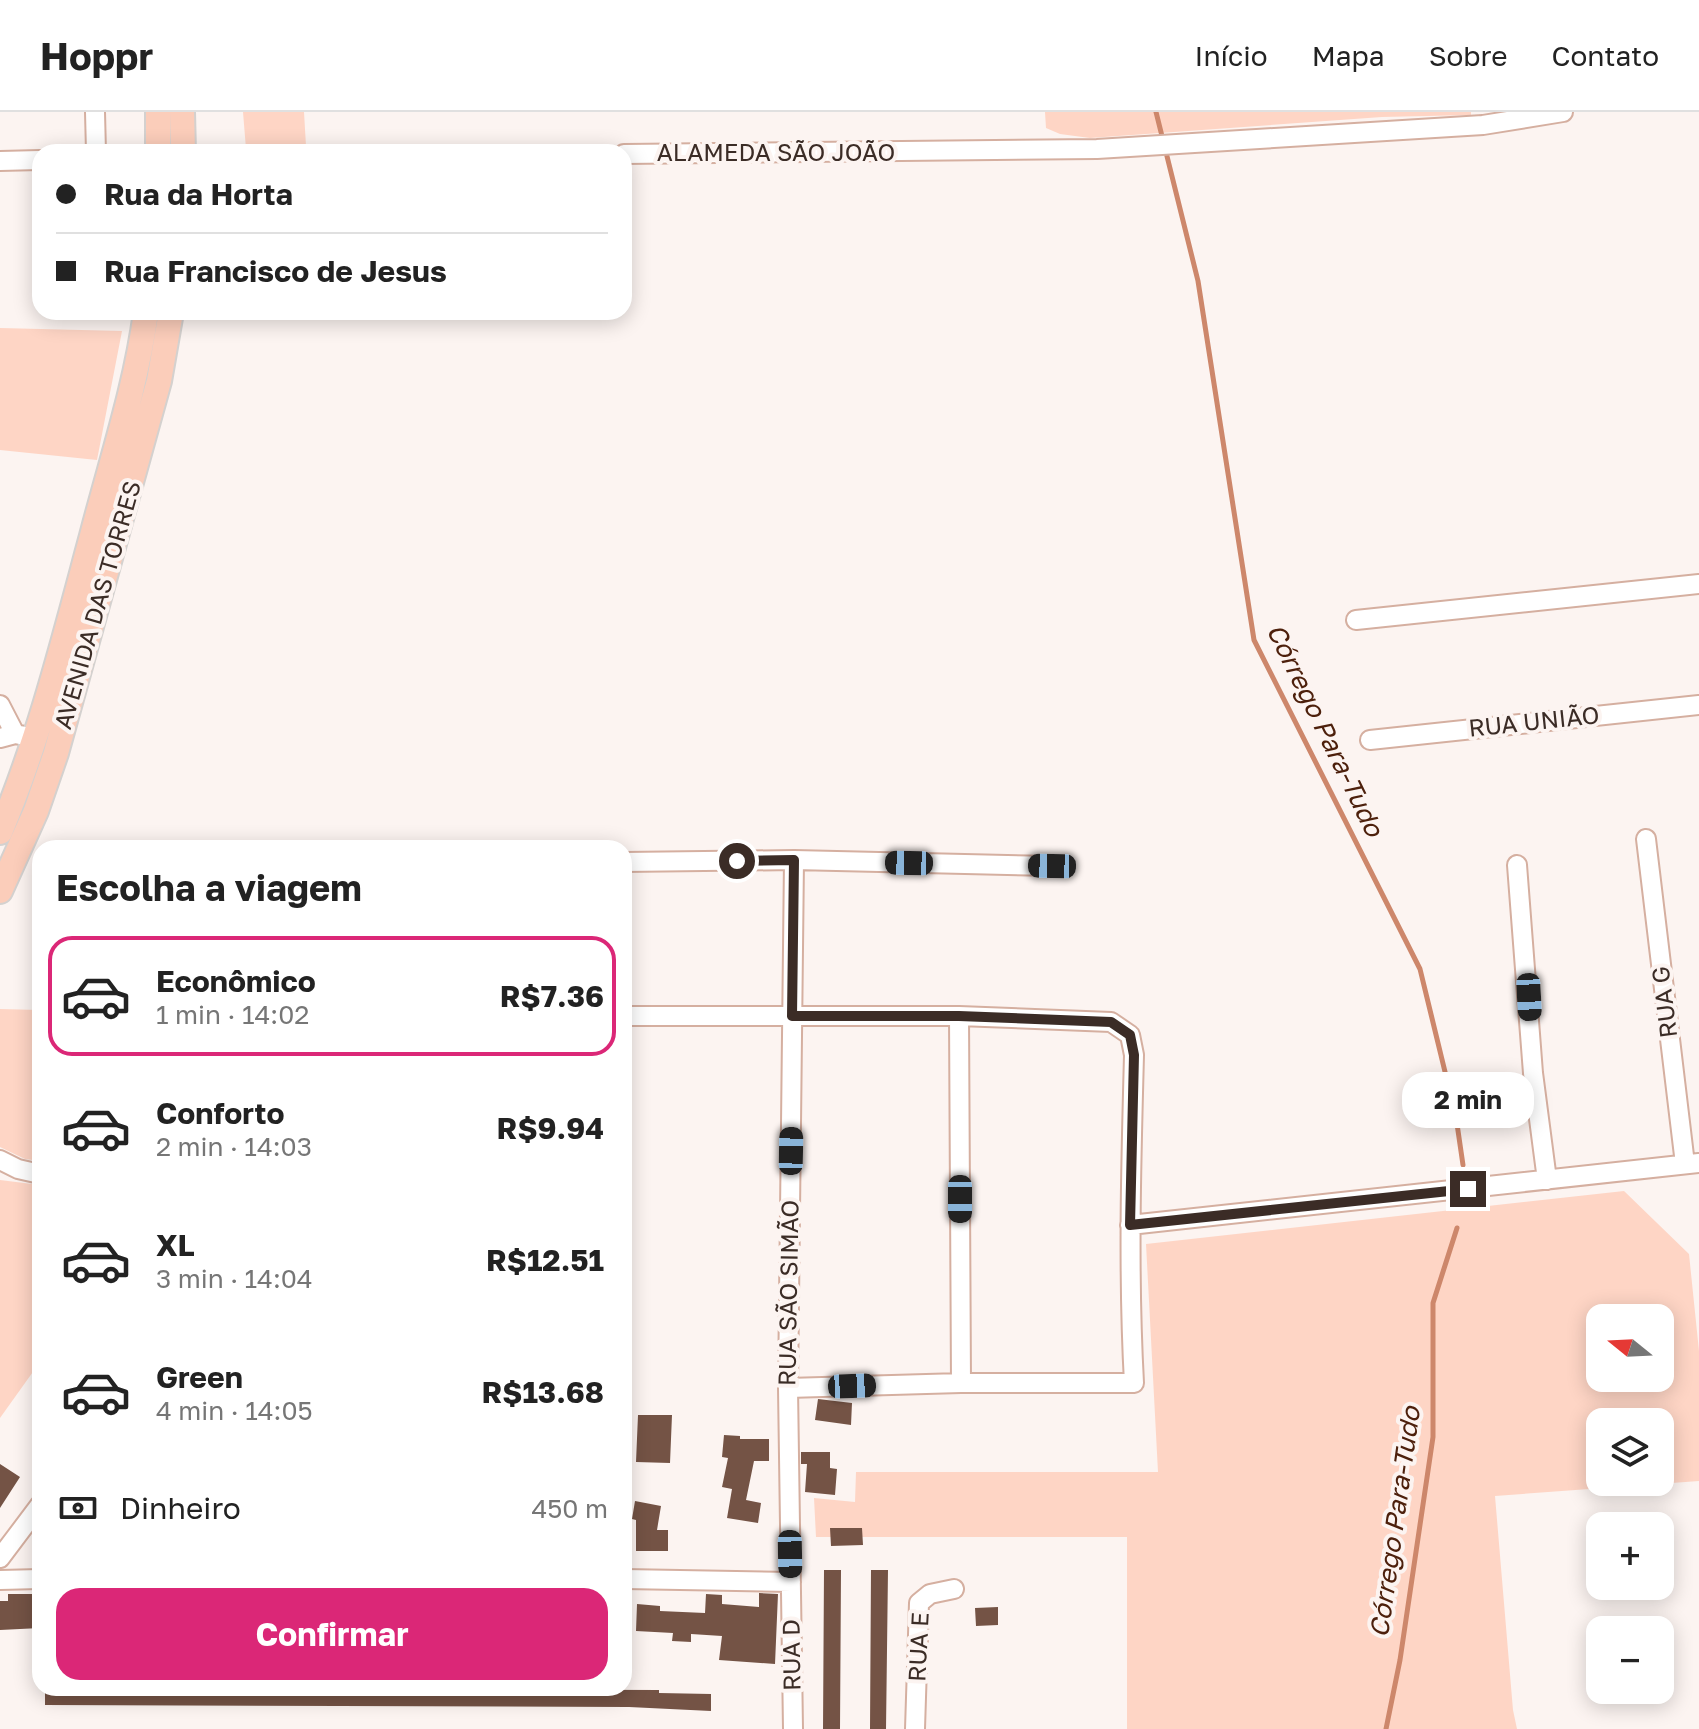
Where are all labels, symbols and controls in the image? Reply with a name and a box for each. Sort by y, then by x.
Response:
text: Hoppr [40,33,153,78]
text: Início [1195,39,1268,72]
text: Mapa [1312,39,1385,72]
text: Sobre [1429,39,1507,72]
text: Contato [1551,39,1659,72]
street label: ALAMEDA SÃO JOÃO [657,137,895,166]
text: Rua da Horta [104,176,293,212]
text: Rua Francisco de Jesus [104,253,447,289]
street label: AVENIDA DAS TORRES [47,477,146,732]
water label: Córrego Para-Tudo [1261,618,1391,842]
street label: RUA UNIÃO [1467,699,1601,742]
route start [719,843,755,879]
car [885,851,933,875]
car [1028,854,1076,878]
text: Escolha a viagem [56,866,362,909]
icon: car [60,960,132,1032]
text: Econômico [156,963,316,999]
street label: RUA G [1645,965,1682,1040]
car [1516,972,1542,1022]
text: R$7.36 [500,978,604,1014]
text: 1 min · 14:02 [156,999,309,1030]
callout: 2 min [1402,1073,1534,1129]
text: 2 min [1434,1084,1502,1115]
icon: car [60,1092,132,1164]
text: Conforto [156,1095,285,1131]
text: R$9.94 [497,1110,604,1146]
car [779,1127,803,1175]
text: 2 min · 14:03 [156,1131,312,1162]
route end [1450,1171,1486,1207]
car [948,1175,972,1223]
street label: RUA SÃO SIMÃO [771,1200,804,1386]
icon: car [60,1224,132,1296]
text: XL [156,1227,195,1263]
text: R$12.51 [486,1242,604,1278]
text: 3 min · 14:04 [156,1263,313,1294]
north arrow [1586,1304,1674,1392]
map controls [1586,1304,1674,1704]
icon: car [60,1356,132,1428]
text: Green [156,1359,243,1395]
car [828,1373,876,1399]
text: R$13.68 [481,1374,604,1410]
text: 4 min · 14:05 [156,1395,313,1426]
water label: Córrego Para-Tudo [1363,1403,1426,1639]
button: layers [1586,1408,1674,1496]
icon: cash [56,1486,100,1530]
text: Dinheiro [120,1490,241,1526]
text: 450 m [531,1493,608,1524]
button: + [1586,1512,1674,1600]
car [778,1530,802,1578]
button: Confirmar [56,1588,608,1680]
street label: RUA E [901,1611,934,1682]
button: − [1586,1616,1674,1704]
street label: RUA D [775,1619,806,1691]

